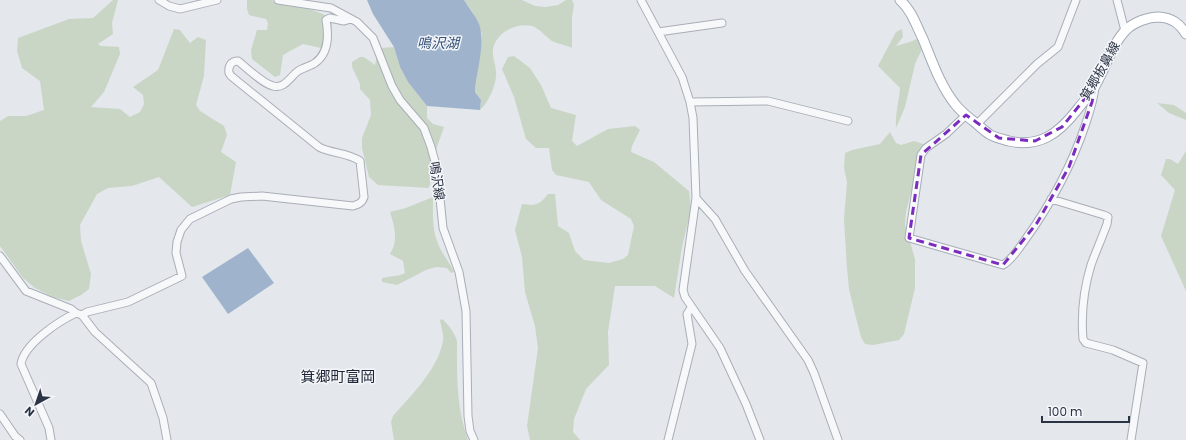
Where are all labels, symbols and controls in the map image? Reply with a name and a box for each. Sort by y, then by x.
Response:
water label: 鳴沢湖 [417,33,461,53]
street label: 箕郷板鼻線 [1076,38,1124,104]
street label: 鳴沢線 [425,160,449,202]
district label: 箕郷町富岡 [300,366,376,387]
north arrow [16,384,56,424]
scale bar [1042,398,1129,424]
text: N [21,403,38,420]
text: 100 m [1048,403,1082,420]

